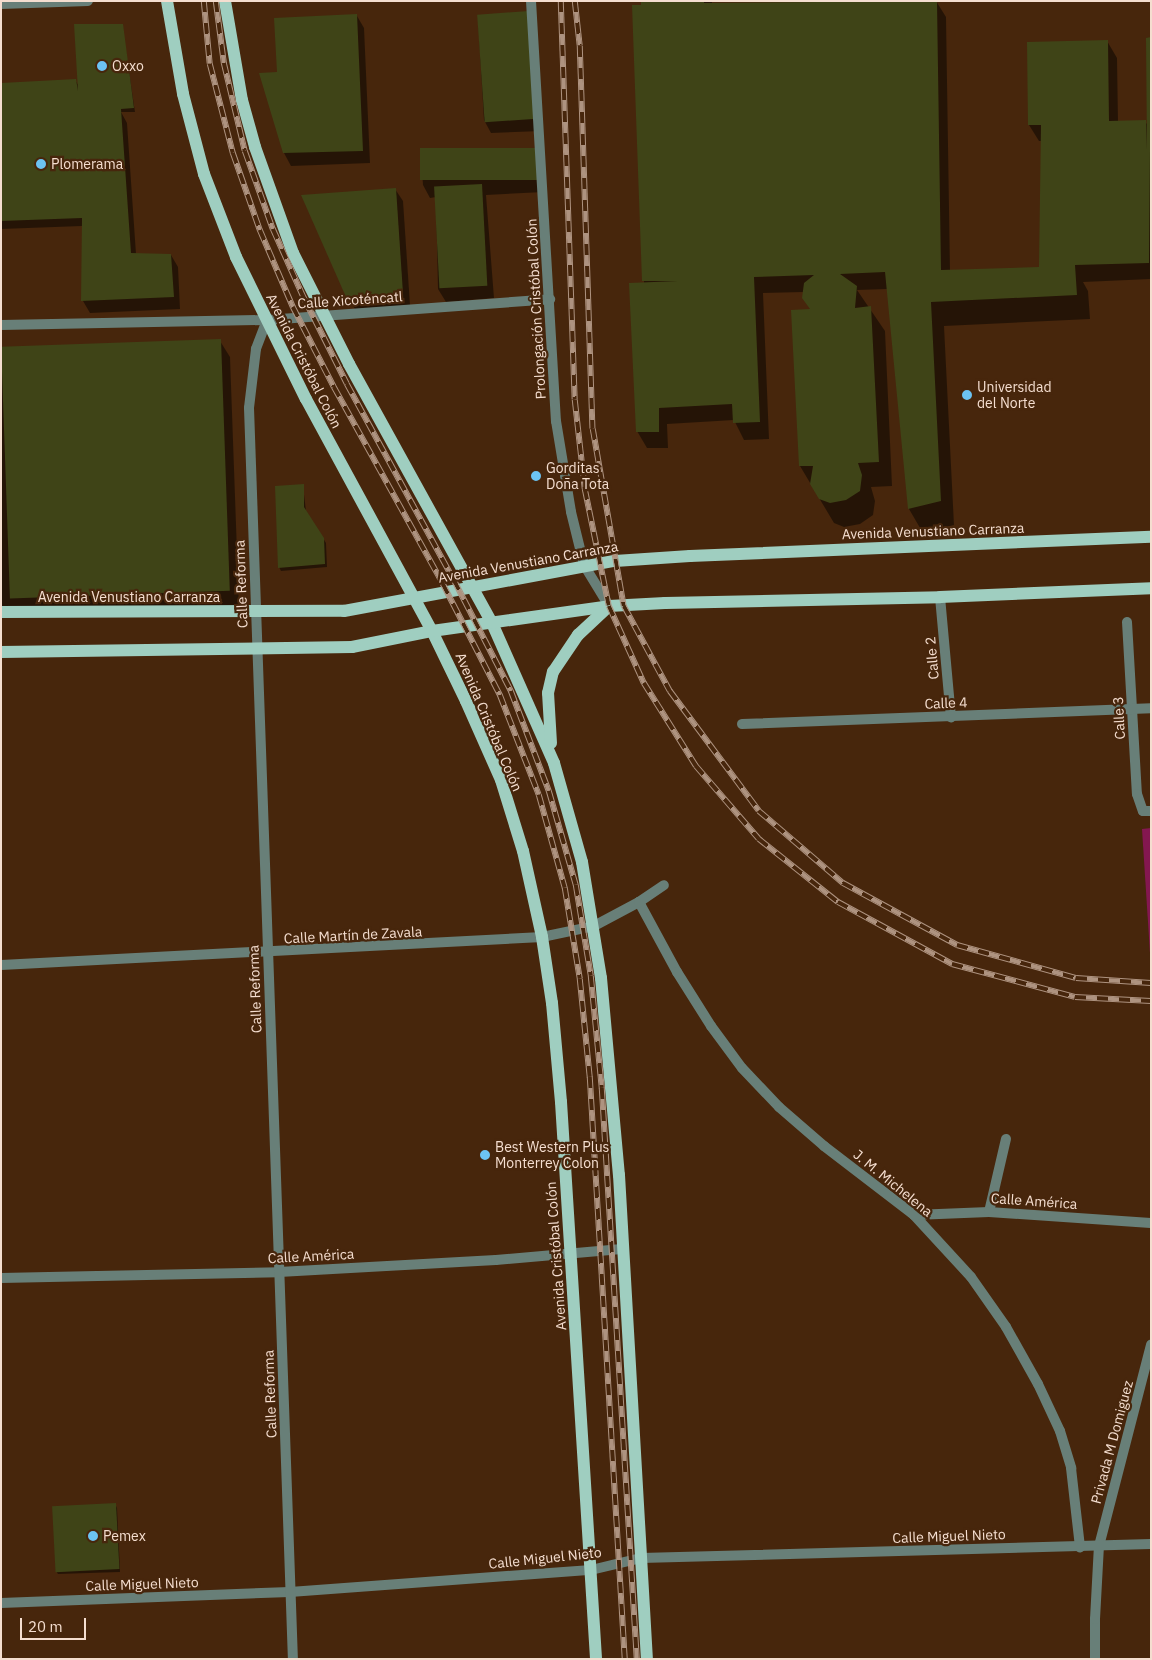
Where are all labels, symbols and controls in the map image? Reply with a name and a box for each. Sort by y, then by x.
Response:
place label: Oxxo [112,58,144,74]
marker: Oxxo [96,60,108,72]
place label: Plomerama [51,156,123,172]
marker: Plomerama [35,158,47,170]
street label: Prolongación Cristóbal Colón [523,218,549,400]
street label: Calle Xicoténcatl [297,288,403,312]
street label: Avenida Cristóbal Colón [263,291,345,431]
place label: Universidad del Norte [977,379,1052,412]
marker: Universidad del Norte [961,389,973,401]
place label: Gorditas Doña Tota [546,460,609,492]
marker: Gorditas Doña Tota [530,470,542,482]
street label: Avenida Venustiano Carranza [841,519,1025,543]
street label: Avenida Venustiano Carranza [437,538,619,586]
street label: Calle Reforma [231,540,251,628]
street label: Avenida Venustiano Carranza [38,589,220,605]
street label: Calle 2 [922,636,942,680]
street label: Avenida Cristóbal Colón [452,650,526,794]
street label: Calle 4 [924,694,968,712]
street label: Calle 3 [1109,696,1129,740]
street label: Calle Martín de Zavala [283,923,423,947]
street label: Calle Reforma [245,945,265,1033]
place label: Best Western Plus Monterrey Colon [495,1139,609,1172]
street label: J. M. Michelena [850,1146,936,1220]
marker: Best Western Plus Monterrey Colon [479,1149,491,1161]
street label: Avenida Cristóbal Colón [542,1181,570,1331]
street label: Calle América [990,1190,1078,1212]
street label: Calle América [267,1245,355,1267]
street label: Calle Reforma [260,1350,280,1438]
street label: Privada M Domiguez [1087,1378,1137,1506]
street label: Calle Miguel Nieto [892,1526,1006,1546]
place label: Pemex [103,1528,146,1544]
marker: Pemex [87,1530,99,1542]
street label: Calle Miguel Nieto [488,1544,602,1572]
street label: Calle Miguel Nieto [85,1574,199,1594]
scale bar [22,1608,89,1640]
text: 20 m [28,1617,63,1636]

